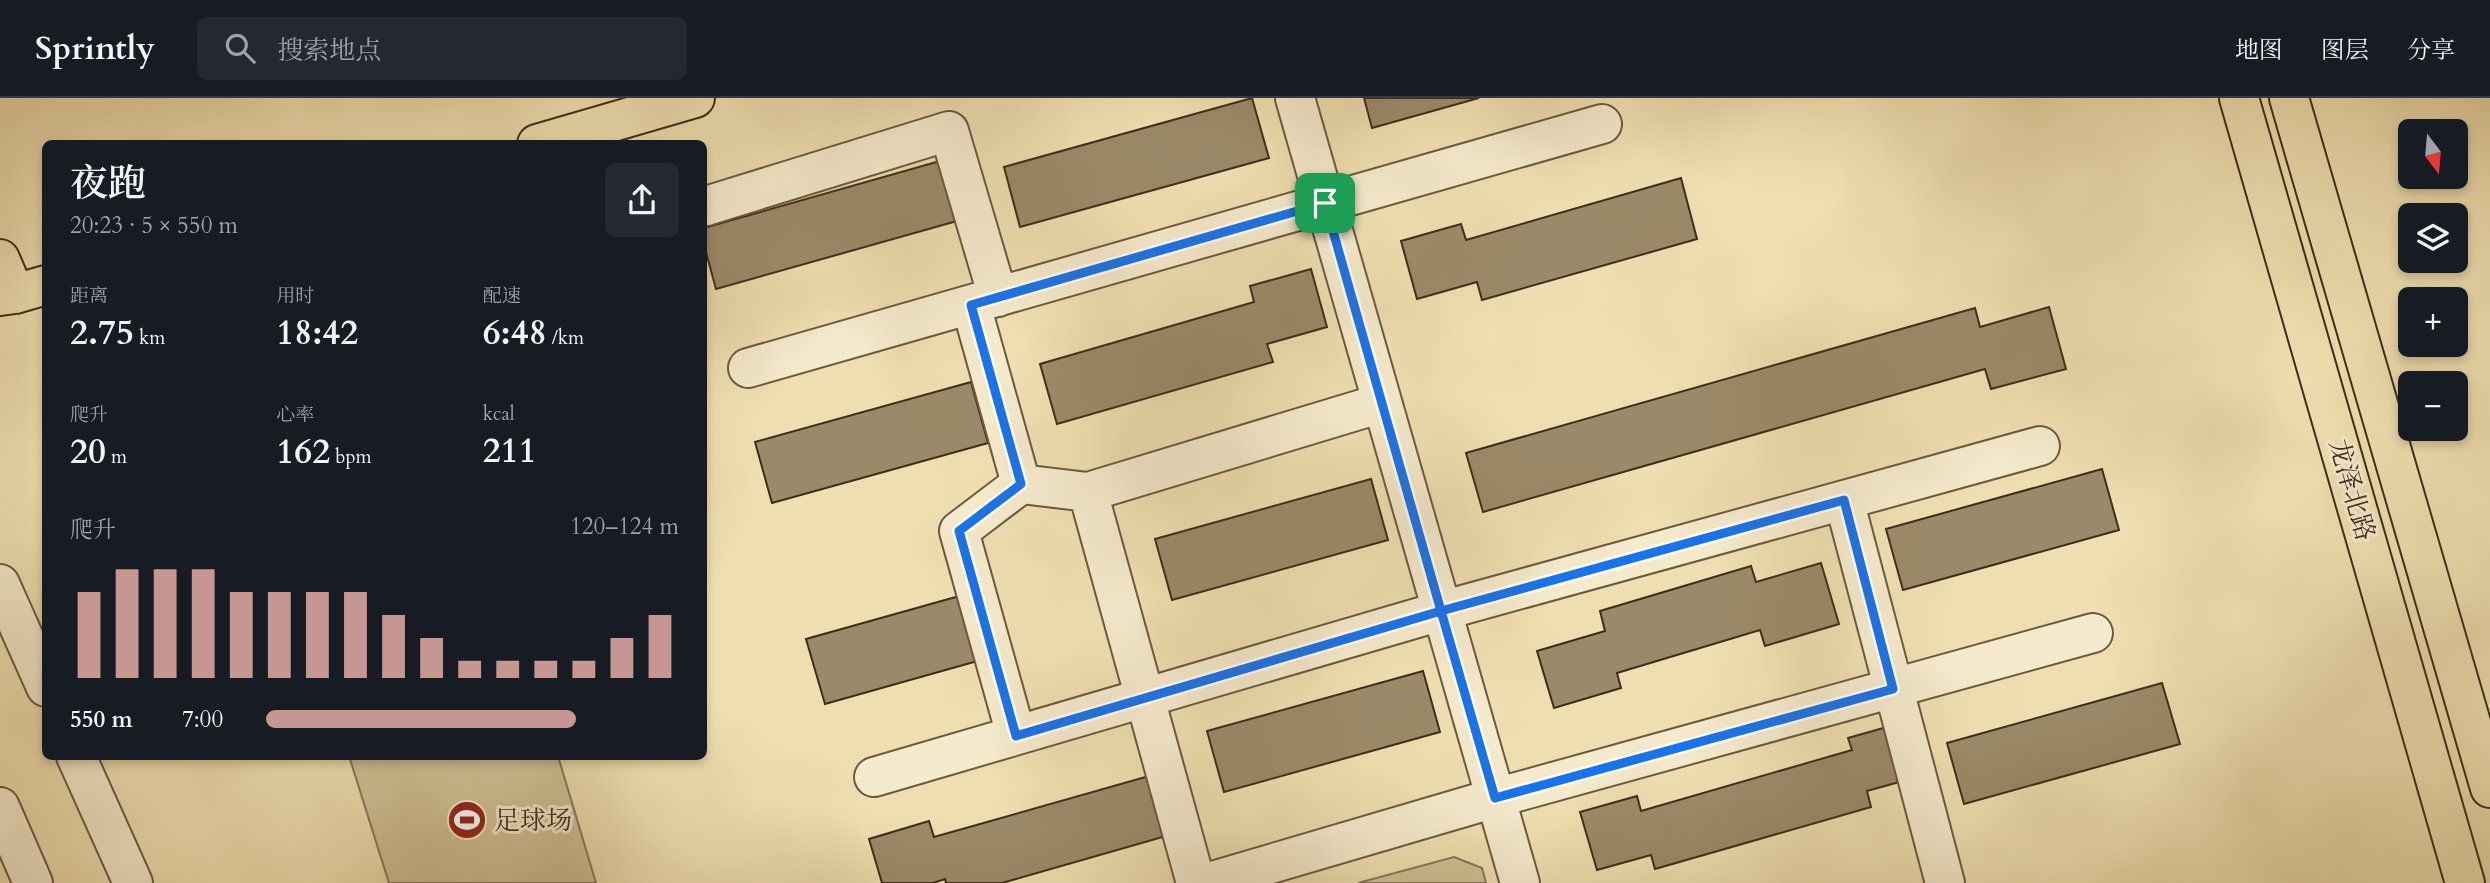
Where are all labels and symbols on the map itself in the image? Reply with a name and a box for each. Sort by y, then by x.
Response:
north arrow [2398,119,2468,189]
pin [1295,173,1355,233]
street label: 龙泽北路 [2321,435,2383,545]
sports icon: 足球场 [446,799,488,841]
place label: 足球场 [494,803,572,838]

